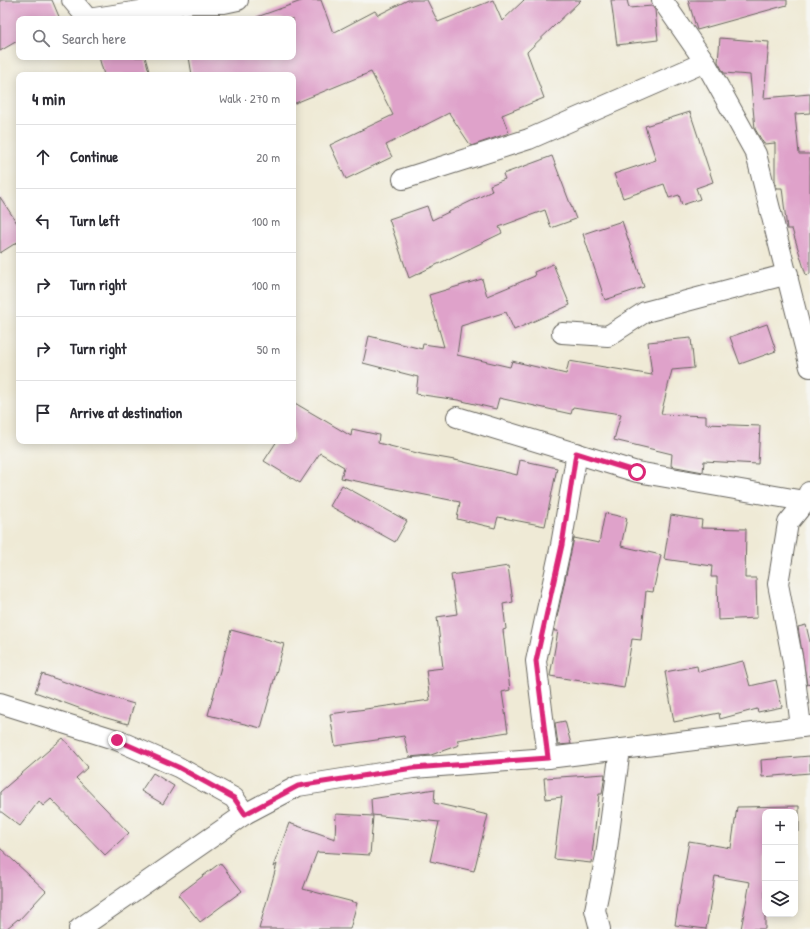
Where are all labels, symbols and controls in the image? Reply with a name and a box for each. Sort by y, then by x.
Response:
search box [16,16,296,60]
icon: search [30,27,52,49]
text: Search here [62,28,126,49]
text: 4 min [32,87,65,110]
text: Walk · 270 m [219,89,280,107]
icon: ahead [32,146,54,168]
text: Continue [70,146,118,167]
text: 20 m [256,148,280,166]
icon: left [32,210,54,232]
text: Turn left [70,210,120,231]
text: 100 m [252,212,280,230]
icon: right [32,274,54,296]
text: Turn right [70,274,126,295]
text: 100 m [252,276,280,294]
icon: right [32,338,54,360]
text: Turn right [70,338,126,359]
text: 50 m [257,340,280,358]
icon: arrive [32,402,54,424]
text: Arrive at destination [70,402,182,423]
route start [628,463,646,481]
route end [108,731,126,749]
map controls [762,809,798,917]
button: + [762,809,798,845]
button: − [762,845,798,881]
button: layers [762,881,798,917]

